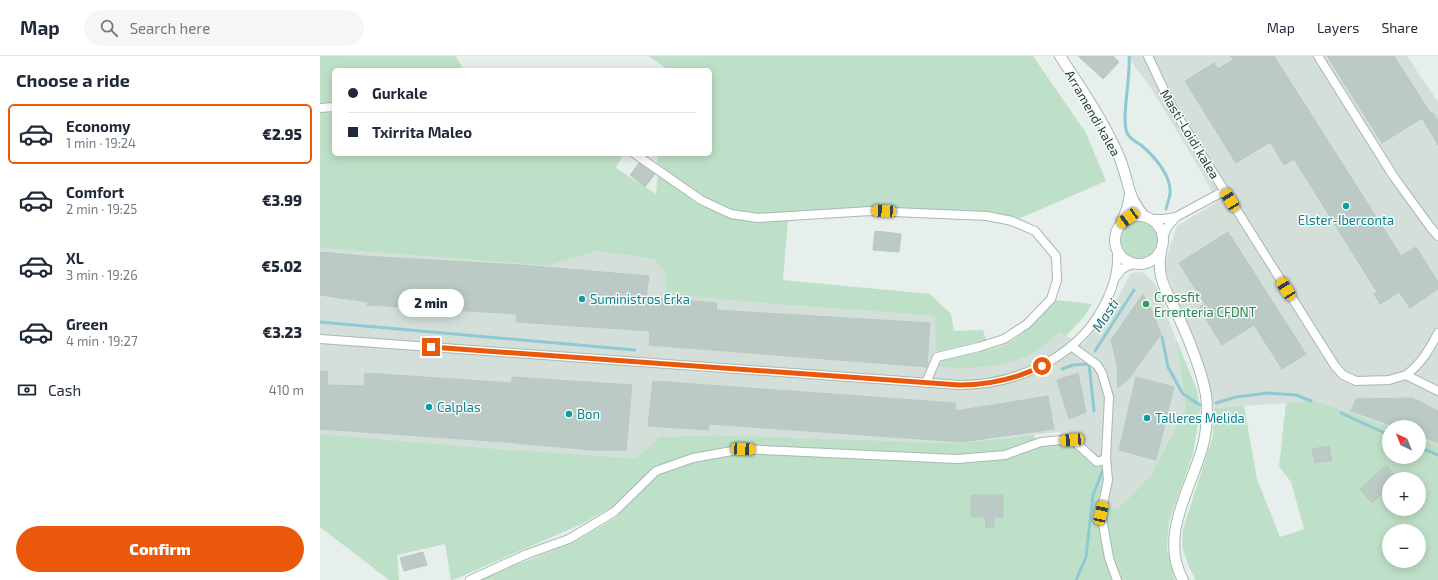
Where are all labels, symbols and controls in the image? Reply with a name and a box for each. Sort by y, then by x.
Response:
search box [84,10,364,46]
text: Map [20,16,60,39]
icon: search [98,17,120,39]
text: Search here [130,19,210,37]
text: Map [1267,19,1295,36]
text: Layers [1317,19,1359,36]
text: Share [1381,19,1418,36]
street label: Arramendi kalea [1062,67,1124,159]
text: Choose a ride [16,69,130,91]
text: Gurkale [372,84,427,102]
street label: Masti-Loidi kalea [1157,86,1223,182]
icon: car [18,116,54,152]
text: Economy [66,117,131,135]
text: Txirrita Maleo [372,123,472,141]
text: €2.95 [262,125,302,143]
text: 1 min · 19:24 [66,135,136,151]
icon: car [18,182,54,218]
text: Comfort [66,183,124,201]
car [1219,187,1241,213]
text: €3.99 [262,191,302,209]
text: 2 min · 19:25 [66,201,137,217]
marker: Elster-Iberconta [1341,201,1351,211]
car [872,204,896,218]
car [1115,206,1141,230]
place label: Elster-Iberconta [1298,212,1394,228]
icon: car [18,248,54,284]
text: XL [66,249,84,267]
text: €5.02 [262,257,302,275]
text: 3 min · 19:26 [66,267,138,283]
car [1274,276,1298,302]
callout: 2 min [398,289,464,317]
place label: Crossfit Errenteria CFDNT [1154,289,1257,320]
place label: Suministros Erka [590,291,690,307]
marker: Suministros Erka [577,294,587,304]
text: 2 min [414,295,448,311]
water label: Masti [1088,295,1122,335]
marker: Crossfit Errenteria CFDNT [1141,299,1151,309]
icon: car [18,314,54,350]
text: Green [66,315,108,333]
text: €3.23 [263,323,302,341]
text: 4 min · 19:27 [66,333,138,349]
route end [422,338,440,356]
route start [1033,357,1051,375]
icon: cash [16,379,38,401]
text: Cash [48,381,81,399]
text: 410 m [269,382,304,398]
place label: Calplas [437,399,481,415]
marker: Calplas [424,402,434,412]
place label: Bon [577,406,600,422]
marker: Bon [564,409,574,419]
place label: Talleres Melida [1155,410,1245,426]
marker: Talleres Melida [1142,413,1152,423]
north arrow [1382,420,1426,464]
map controls [1382,420,1426,568]
car [1060,433,1084,447]
car [731,442,755,456]
button: + [1382,472,1426,516]
car [1093,500,1109,526]
button: − [1382,524,1426,568]
button: Confirm [16,526,304,572]

